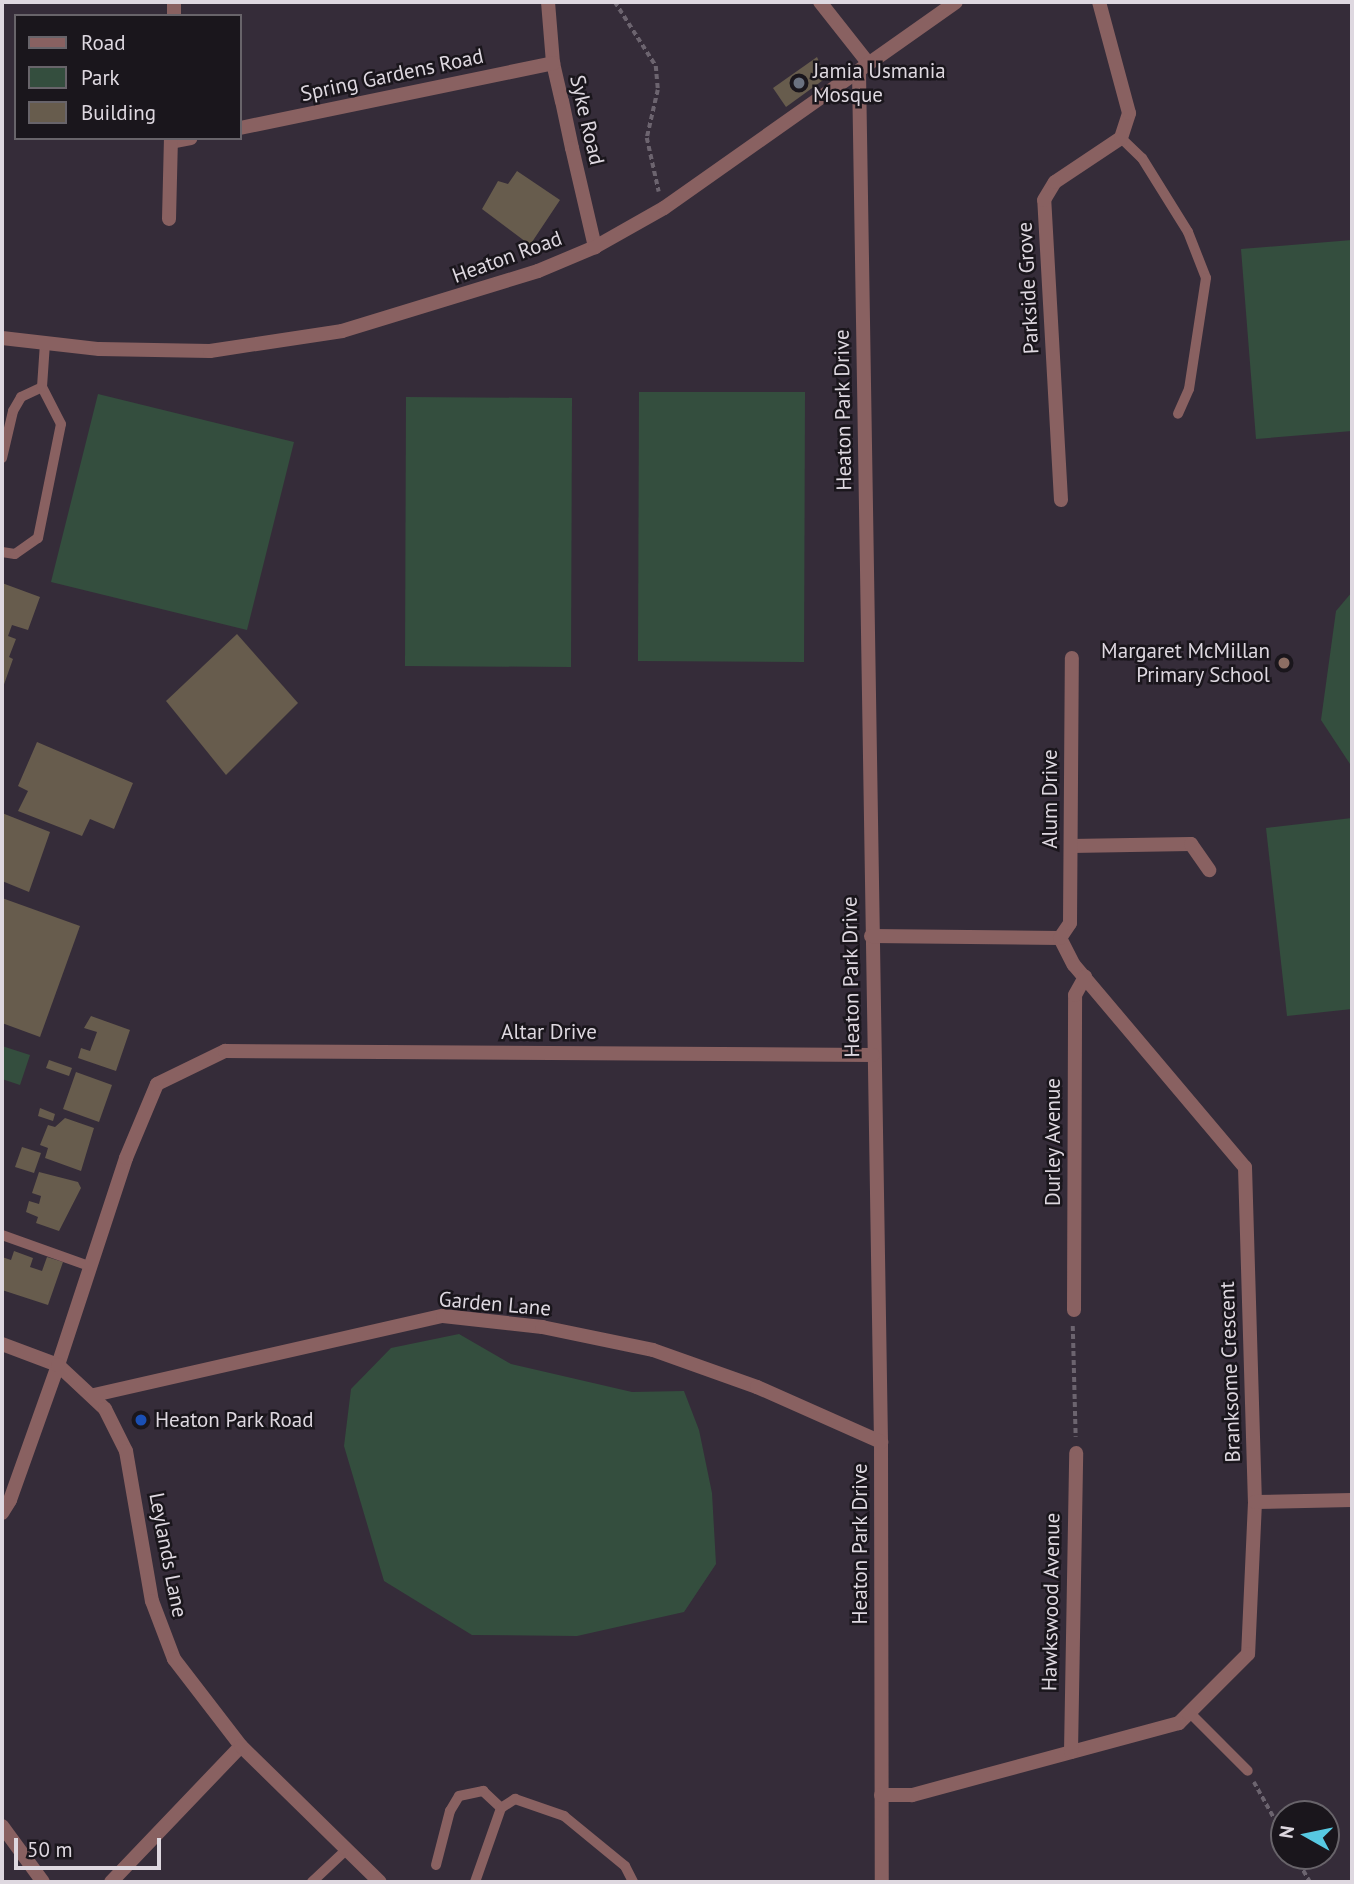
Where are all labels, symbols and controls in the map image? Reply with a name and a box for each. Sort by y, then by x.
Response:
legend [14,14,242,140]
text: Road [81,29,125,56]
street label: Spring Gardens Road [298,43,486,107]
place label: Jamia Usmania Mosque [813,58,946,108]
text: Park [81,64,120,91]
street label: Syke Road [564,73,610,167]
marker: Jamia Usmania Mosque [791,75,807,91]
text: Building [81,99,156,126]
street label: Parkside Grove [1012,221,1044,355]
street label: Heaton Road [449,226,565,288]
street label: Heaton Park Drive [829,329,857,491]
place label: Margaret McMillan Primary School [1101,638,1270,688]
marker: Margaret McMillan Primary School [1276,655,1292,671]
street label: Alum Drive [1037,749,1063,849]
street label: Heaton Park Drive [837,896,865,1058]
street label: Altar Drive [501,1019,597,1045]
street label: Durley Avenue [1040,1077,1066,1207]
street label: Branksome Crescent [1214,1281,1246,1463]
street label: Garden Lane [438,1287,552,1321]
place label: Heaton Park Road [155,1407,314,1433]
marker: Heaton Park Road [133,1412,149,1428]
street label: Heaton Park Drive [847,1463,873,1625]
street label: Leylands Lane [144,1491,192,1619]
street label: Hawkswood Avenue [1037,1512,1065,1692]
north arrow [1270,1800,1340,1870]
text: N [1273,1824,1299,1840]
scale bar [18,1825,164,1869]
text: 50 m [27,1836,73,1863]

